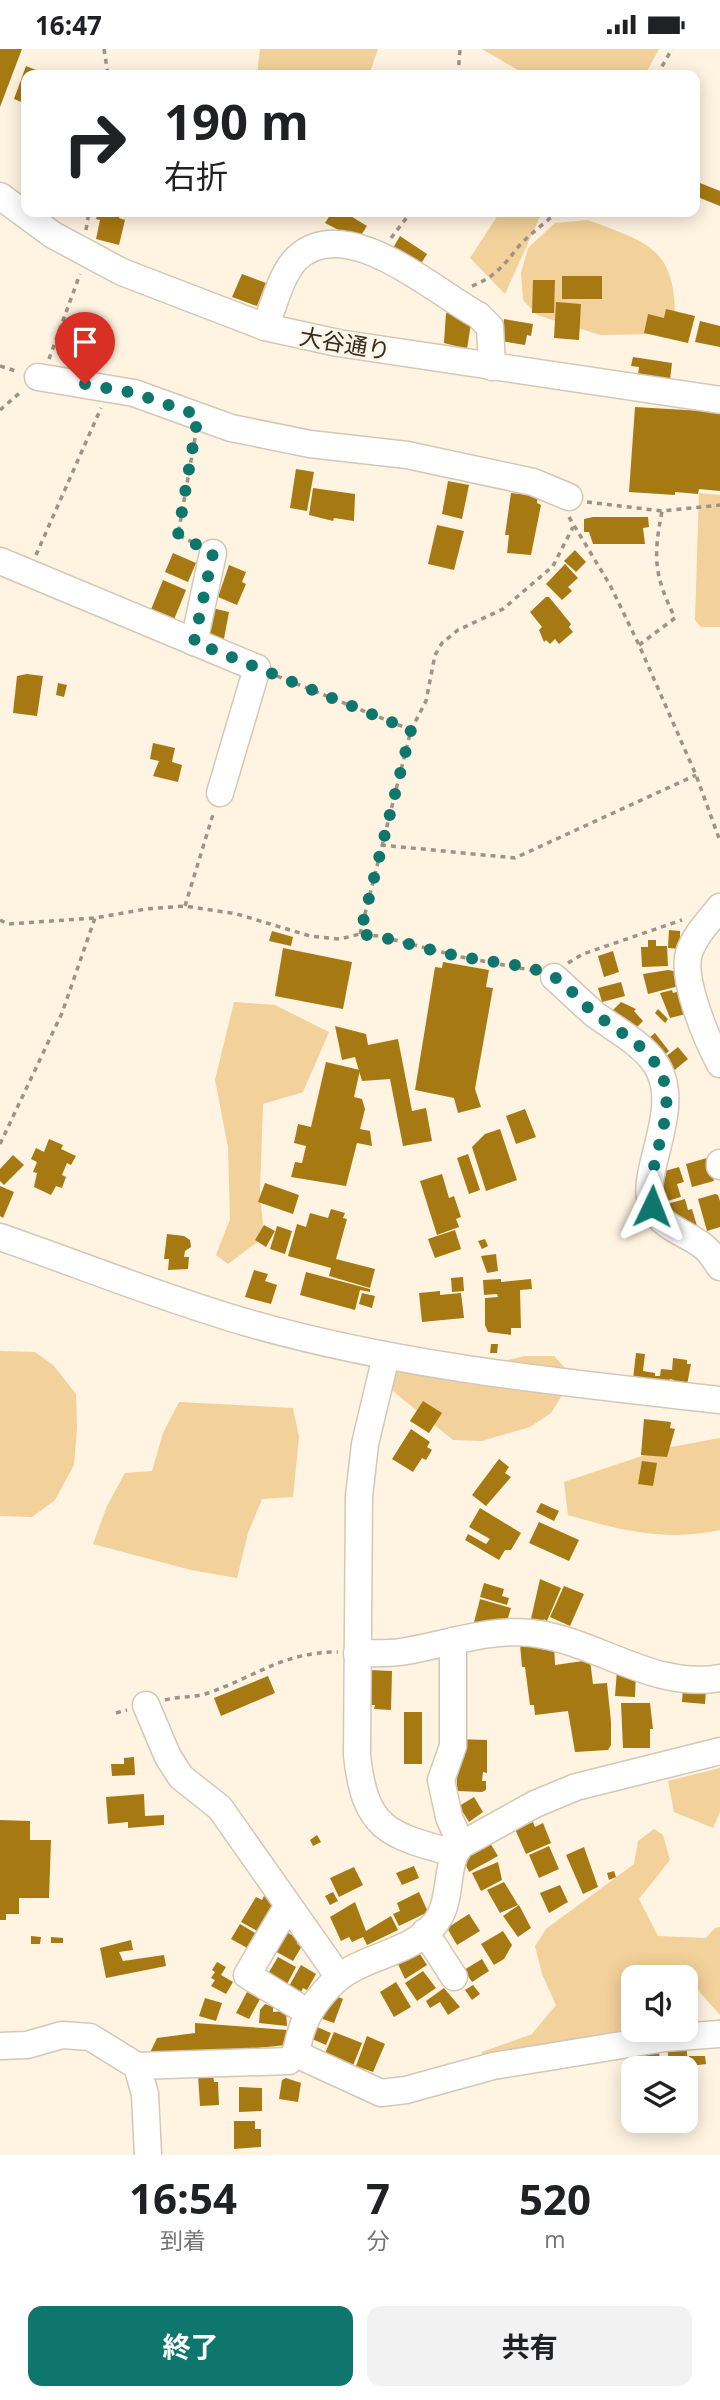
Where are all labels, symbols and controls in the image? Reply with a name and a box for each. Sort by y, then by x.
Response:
text: 16:47 [35,7,102,43]
text: 190 m [164,88,309,154]
icon: right [49,98,140,189]
text: 右折 [164,154,228,197]
pin [55,312,115,384]
street label: 大谷通り [297,319,393,367]
icon: arrive [66,323,104,361]
position arrow [615,1169,689,1243]
map controls [621,1965,698,2133]
button: sound [621,1965,698,2042]
button: layers [621,2056,698,2133]
text: 16:54 [129,2169,237,2226]
text: 7 [366,2169,390,2226]
text: 520 [519,2170,591,2227]
text: m [544,2223,566,2255]
text: 到着 [160,2224,206,2256]
text: 分 [366,2224,389,2256]
button: 終了 [28,2306,353,2386]
button: 共有 [367,2306,692,2386]

